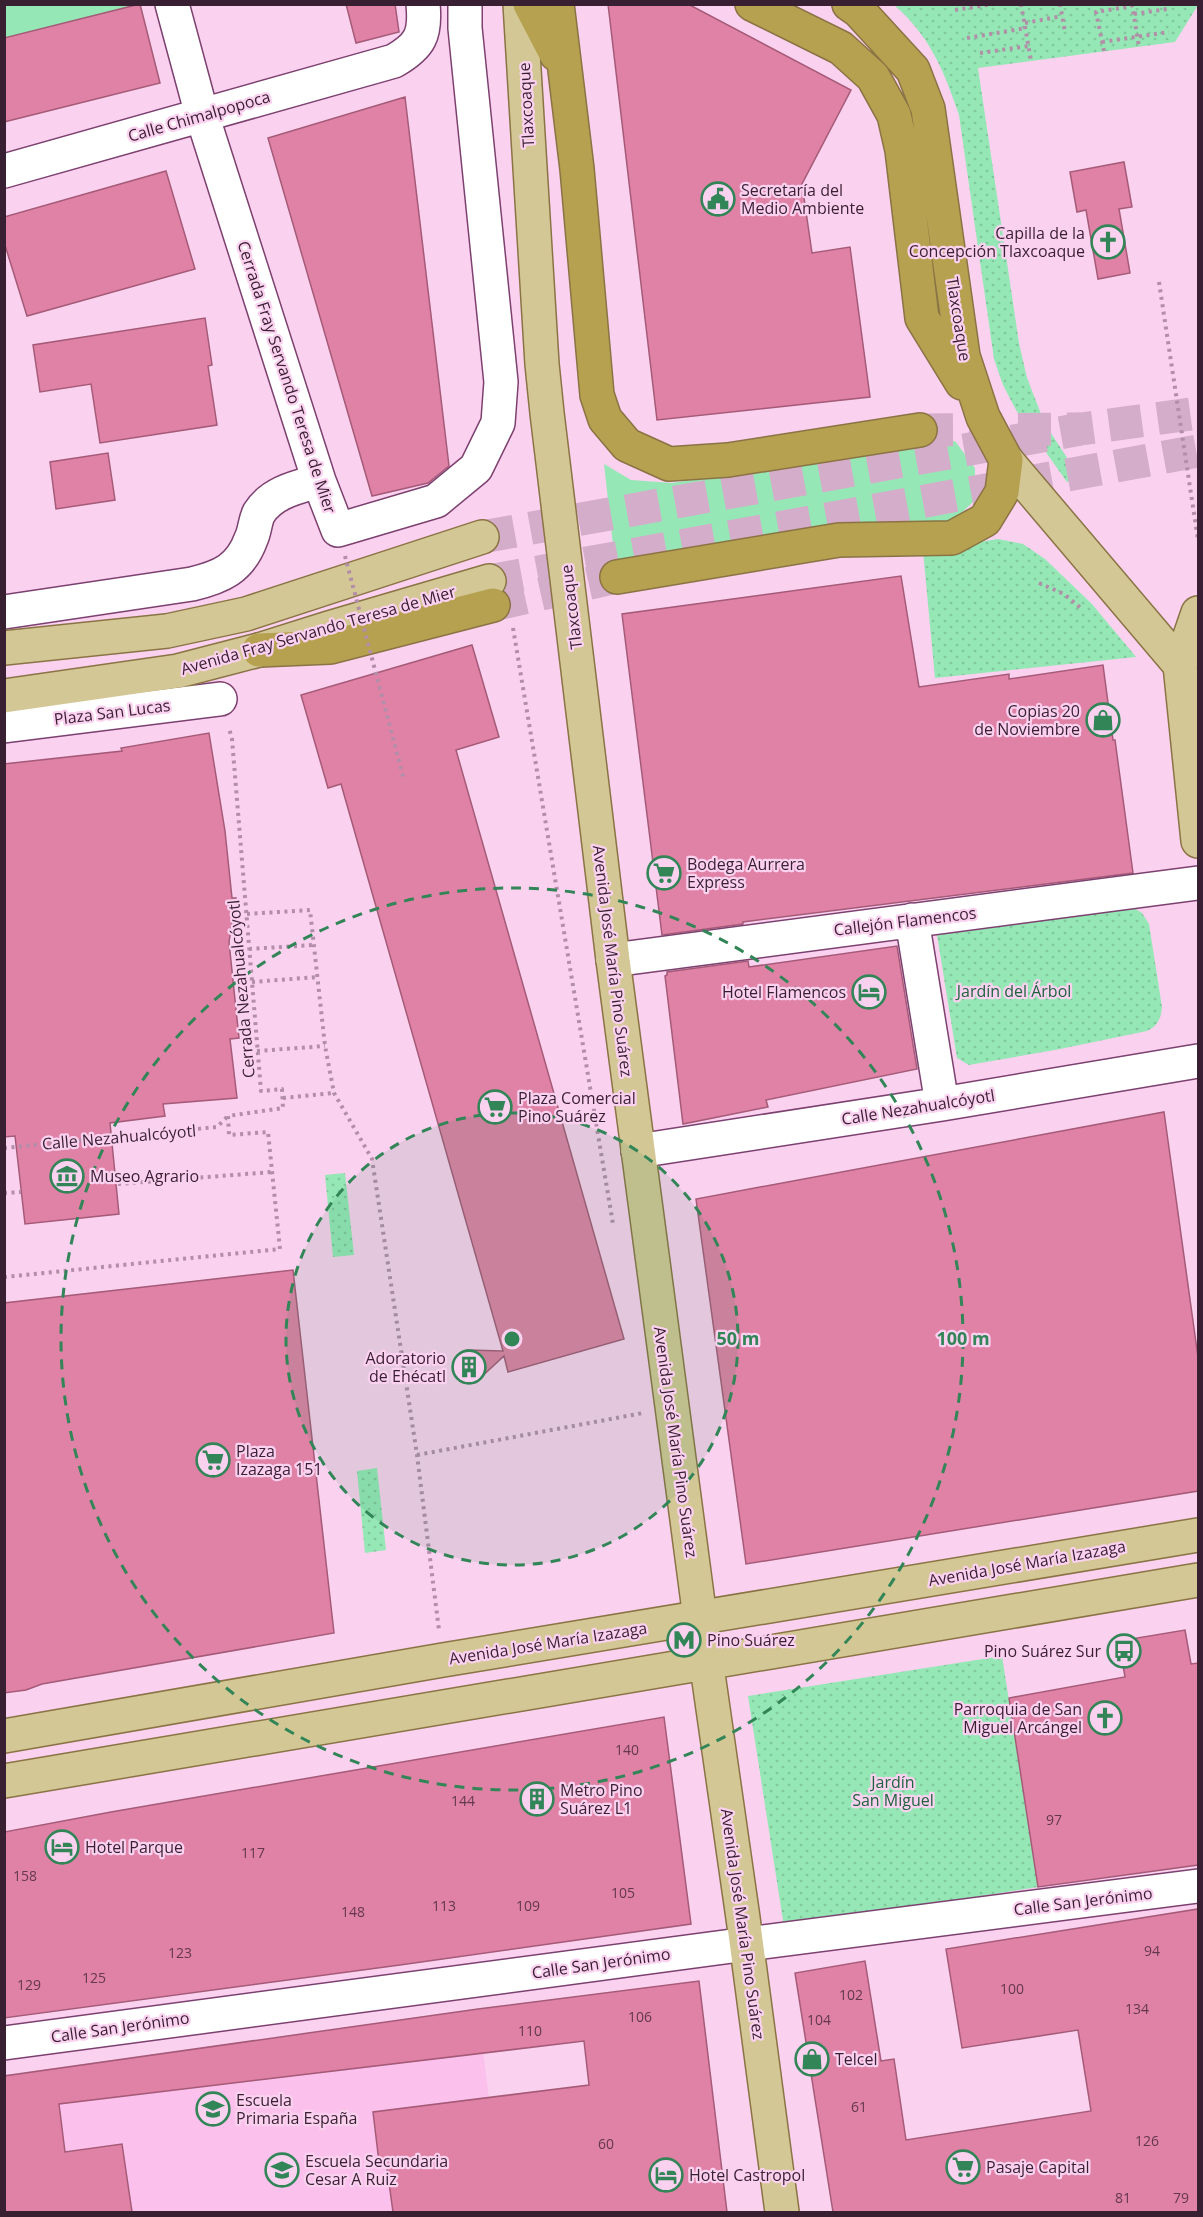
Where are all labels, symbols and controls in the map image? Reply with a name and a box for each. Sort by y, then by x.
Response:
street label: Tlaxcoaque [513,62,539,148]
street label: Calle Chimalpopoca [125,85,273,147]
place label: Secretaría del Medio Ambiente [741,179,864,219]
public building icon: Secretaría del Medio Ambiente [700,181,736,217]
place label: Capilla de la Concepción Tlaxcoaque [909,222,1085,262]
church icon: Capilla de la Concepción Tlaxcoaque [1090,224,1126,260]
street label: Cerrada Fray Servando Teresa de Mier [232,238,342,516]
street label: Tlaxcoaque [941,275,977,363]
street label: Tlaxcoaque [555,564,587,650]
street label: Avenida Fray Servando Teresa de Mier [178,580,458,680]
street label: Plaza San Lucas [53,694,171,730]
place label: Copias 20 de Noviembre [974,700,1080,740]
shop icon: Copias 20 de Noviembre [1085,702,1121,738]
street label: Avenida José María Pino Suárez [588,844,638,1078]
place label: Bodega Aurrera Express [687,853,805,893]
supermarket icon: Bodega Aurrera Express [646,855,682,891]
street label: Cerrada Nezahualcóyotl [222,899,260,1079]
street label: Callejón Flamencos [833,901,977,941]
hotel icon: Hotel Flamencos [851,974,887,1010]
park label: Jardín del Árbol [955,980,1071,1002]
place label: Hotel Flamencos [722,981,846,1003]
street label: Calle Nezahualcóyotl [840,1084,996,1130]
place label: Plaza Comercial Pino Suárez [518,1087,636,1127]
supermarket icon: Plaza Comercial Pino Suárez [477,1089,513,1125]
street label: Calle Nezahualcóyotl [41,1119,197,1155]
museum icon: Museo Agrario [49,1158,85,1194]
place label: Museo Agrario [90,1165,199,1187]
street label: Avenida José María Pino Suárez [649,1325,703,1559]
text: 50 m [717,1326,759,1350]
text: 100 m [936,1326,990,1350]
centre of rings [502,1329,522,1349]
place label: Adoratorio de Ehécatl [366,1347,446,1387]
building icon: Adoratorio de Ehécatl [451,1349,487,1385]
place label: Plaza Izazaga 151 [236,1440,322,1480]
supermarket icon: Plaza Izazaga 151 [195,1442,231,1478]
street label: Avenida José María Izazaga [927,1535,1127,1591]
street label: Avenida José María Izazaga [447,1616,649,1670]
metro station icon: Pino Suárez [666,1622,702,1658]
place label: Pino Suárez [707,1629,795,1651]
bus stop icon: Pino Suárez Sur [1106,1633,1142,1669]
place label: Pino Suárez Sur [984,1640,1101,1662]
place label: Parroquia de San Miguel Arcángel [954,1698,1082,1738]
church icon: Parroquia de San Miguel Arcángel [1087,1700,1123,1736]
house number: 140 [615,1740,639,1759]
park label: Jardín San Miguel [852,1771,934,1811]
place label: Metro Pino Suárez L1 [560,1779,643,1819]
building icon: Metro Pino Suárez L1 [519,1781,555,1817]
house number: 144 [451,1791,475,1810]
street label: Avenida José María Pino Suárez [716,1807,770,2041]
house number: 97 [1046,1810,1062,1829]
hotel icon: Hotel Parque [44,1829,80,1865]
place label: Hotel Parque [85,1836,183,1858]
house number: 117 [241,1843,265,1862]
house number: 158 [13,1866,37,1885]
street label: Calle San Jerónimo [1012,1882,1154,1920]
house number: 105 [611,1883,635,1902]
house number: 113 [432,1896,456,1915]
house number: 109 [516,1896,540,1915]
house number: 148 [341,1902,365,1921]
house number: 94 [1144,1941,1160,1960]
street label: Calle San Jerónimo [530,1942,672,1984]
house number: 123 [168,1943,192,1962]
house number: 125 [82,1968,106,1987]
house number: 129 [17,1975,41,1994]
house number: 100 [1000,1979,1024,1998]
house number: 102 [839,1985,863,2004]
house number: 134 [1125,1999,1149,2018]
street label: Calle San Jerónimo [49,2006,191,2048]
house number: 106 [628,2007,652,2026]
house number: 104 [807,2010,831,2029]
house number: 110 [518,2021,542,2040]
shop icon: Telcel [794,2041,830,2077]
place label: Telcel [835,2048,878,2070]
place label: Escuela Primaria España [236,2089,357,2129]
school or university icon: Escuela Primaria España [195,2091,231,2127]
house number: 61 [851,2097,867,2116]
house number: 126 [1135,2131,1159,2150]
house number: 60 [598,2134,614,2153]
supermarket icon: Pasaje Capital [945,2149,981,2185]
place label: Escuela Secundaria Cesar A Ruiz [305,2150,448,2190]
school or university icon: Escuela Secundaria Cesar A Ruiz [264,2152,300,2188]
place label: Pasaje Capital [986,2156,1090,2178]
hotel icon: Hotel Castropol [648,2157,684,2193]
place label: Hotel Castropol [689,2164,805,2186]
house number: 81 [1115,2188,1131,2207]
house number: 79 [1173,2188,1189,2207]

